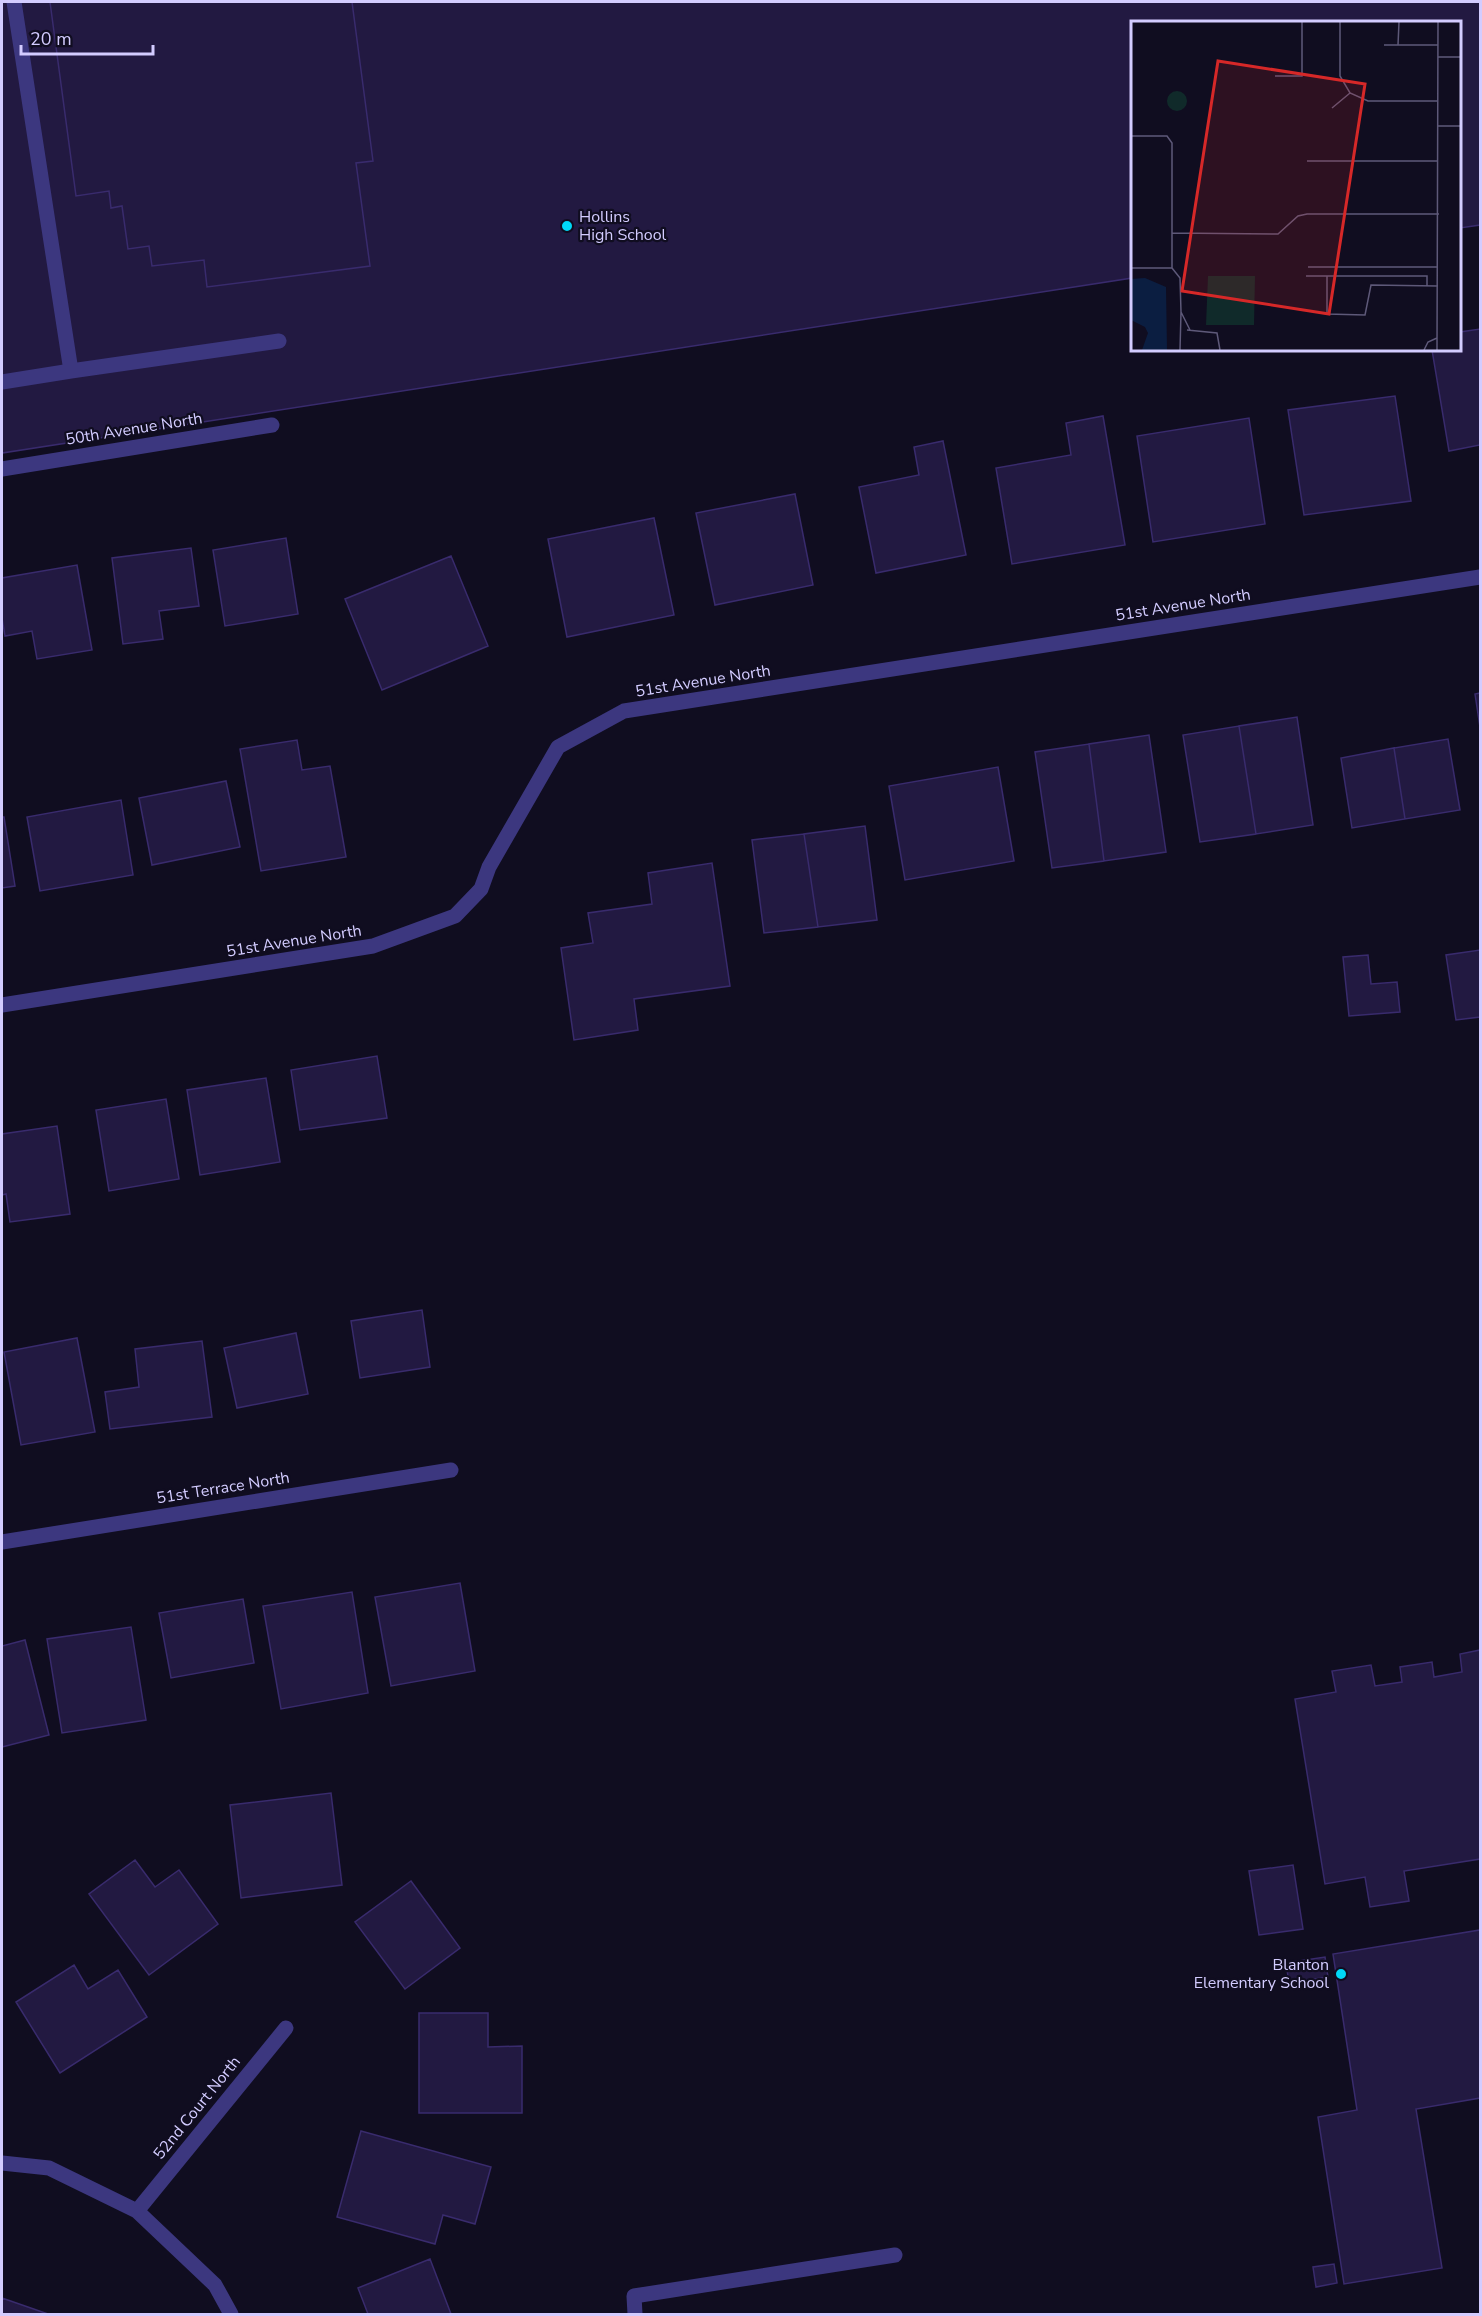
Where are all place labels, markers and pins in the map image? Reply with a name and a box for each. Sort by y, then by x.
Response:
place label: Hollins High School [579,206,667,246]
marker: Hollins High School [560,219,574,233]
place label: Blanton Elementary School [1194,1954,1329,1994]
marker: Blanton Elementary School [1334,1967,1348,1981]

